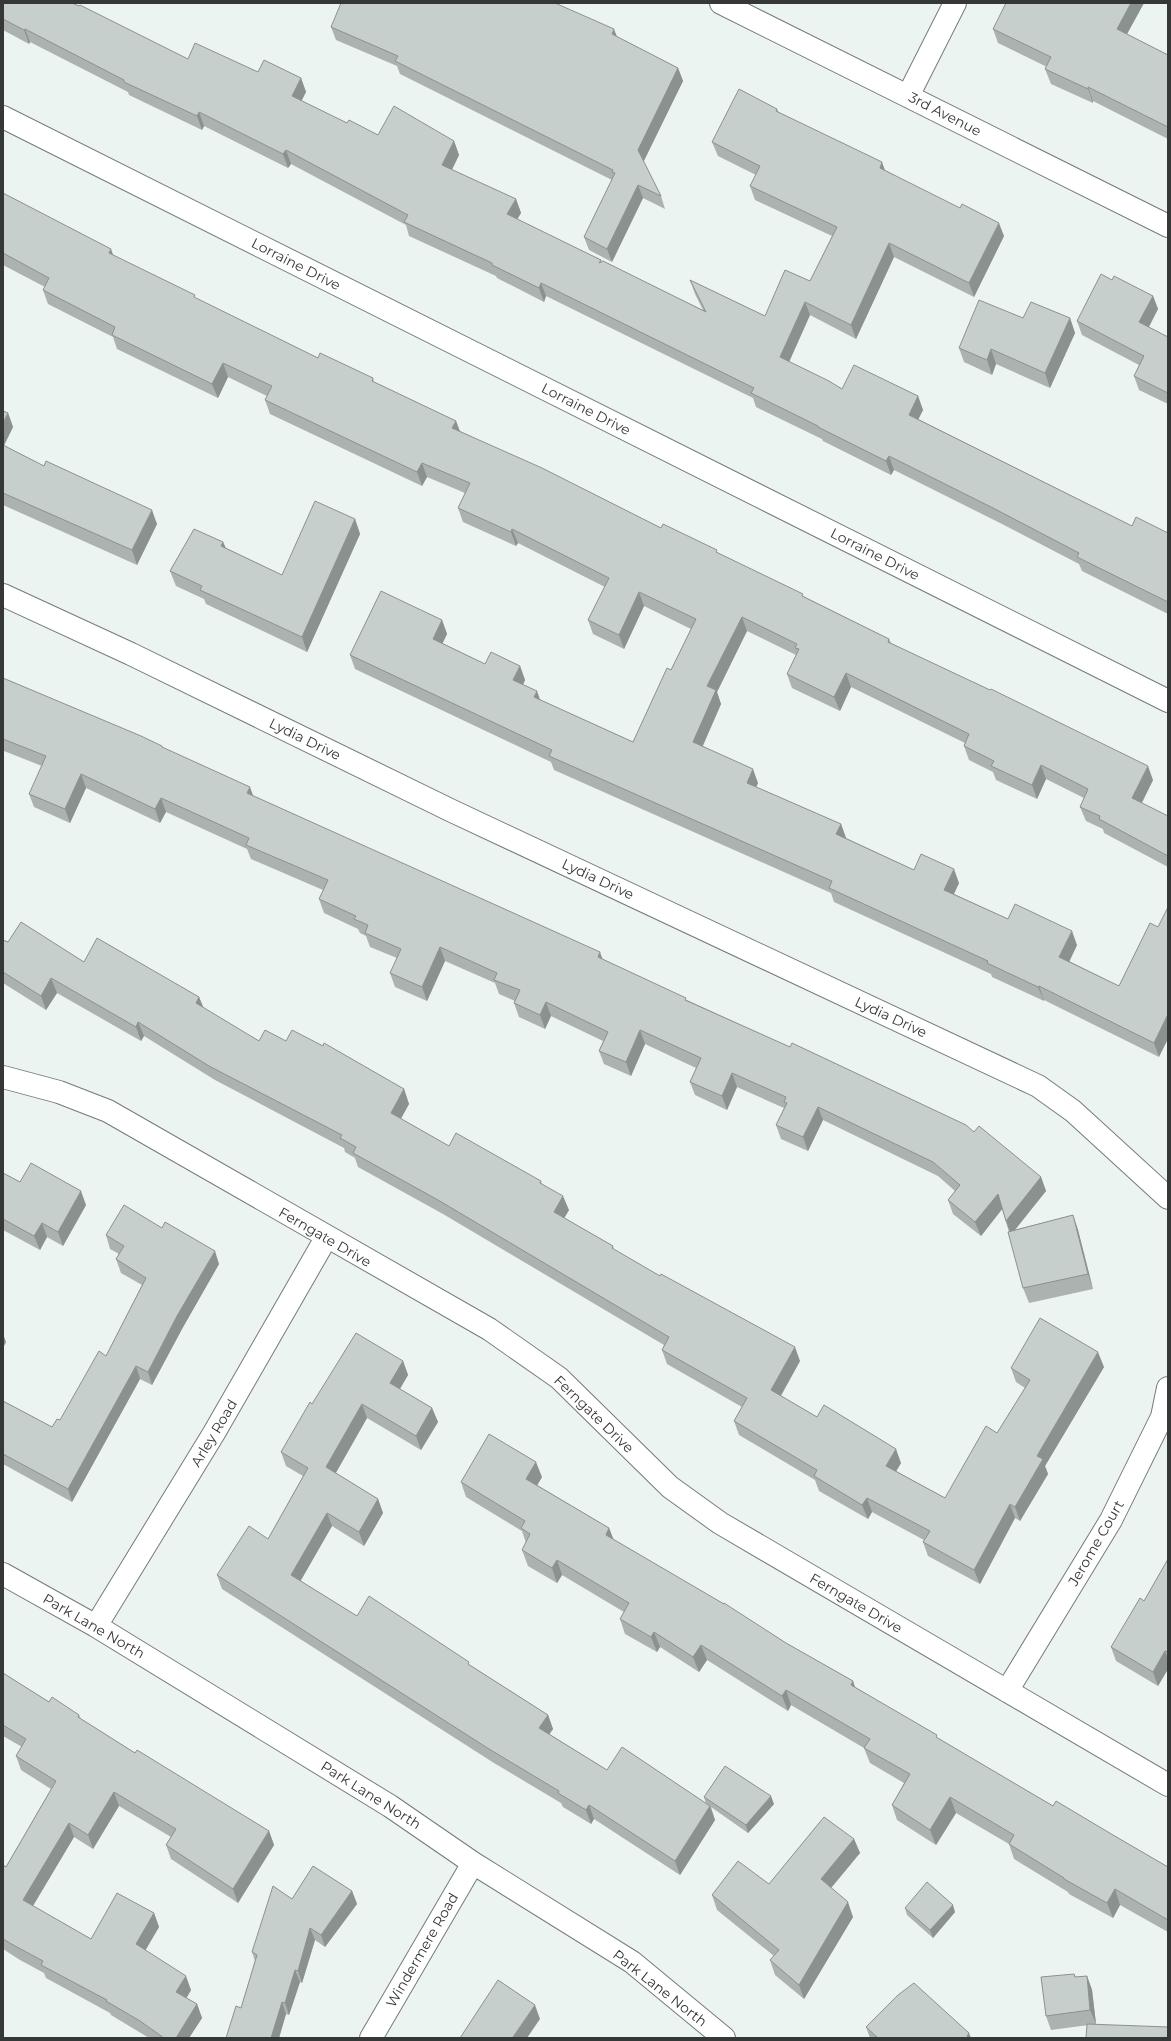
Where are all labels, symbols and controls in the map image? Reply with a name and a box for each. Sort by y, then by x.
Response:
street label: 3rd Avenue [906,88,984,140]
street label: Lorraine Drive [248,234,344,294]
street label: Lorraine Drive [538,379,634,439]
street label: Lorraine Drive [827,524,923,584]
street label: Lydia Drive [266,714,344,764]
street label: Lydia Drive [559,854,637,904]
street label: Lydia Drive [852,992,930,1042]
street label: Ferngate Drive [275,1203,375,1271]
street label: Ferngate Drive [550,1371,638,1457]
street label: Arley Road [187,1396,241,1470]
street label: Jerome Court [1064,1497,1128,1590]
street label: Ferngate Drive [806,1569,906,1637]
street label: Park Lane North [40,1589,148,1663]
street label: Park Lane North [318,1757,424,1833]
street label: Windermere Road [382,1889,462,2011]
street label: Park Lane North [609,1946,711,2030]

